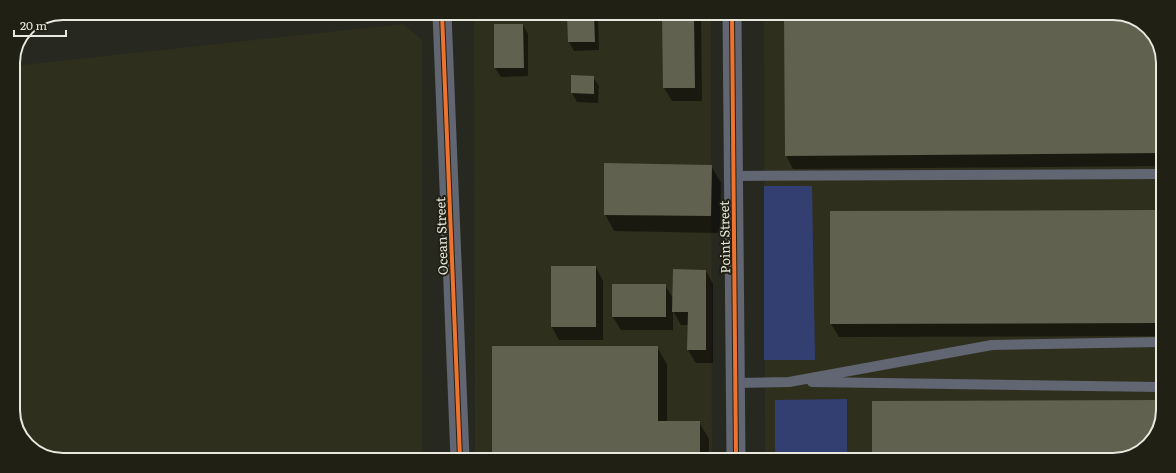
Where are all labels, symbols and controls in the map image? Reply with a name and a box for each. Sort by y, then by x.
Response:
scale bar [14,12,66,38]
text: 20 m [20,16,47,34]
street label: Ocean Street [430,196,452,275]
street label: Point Street [714,200,734,274]

